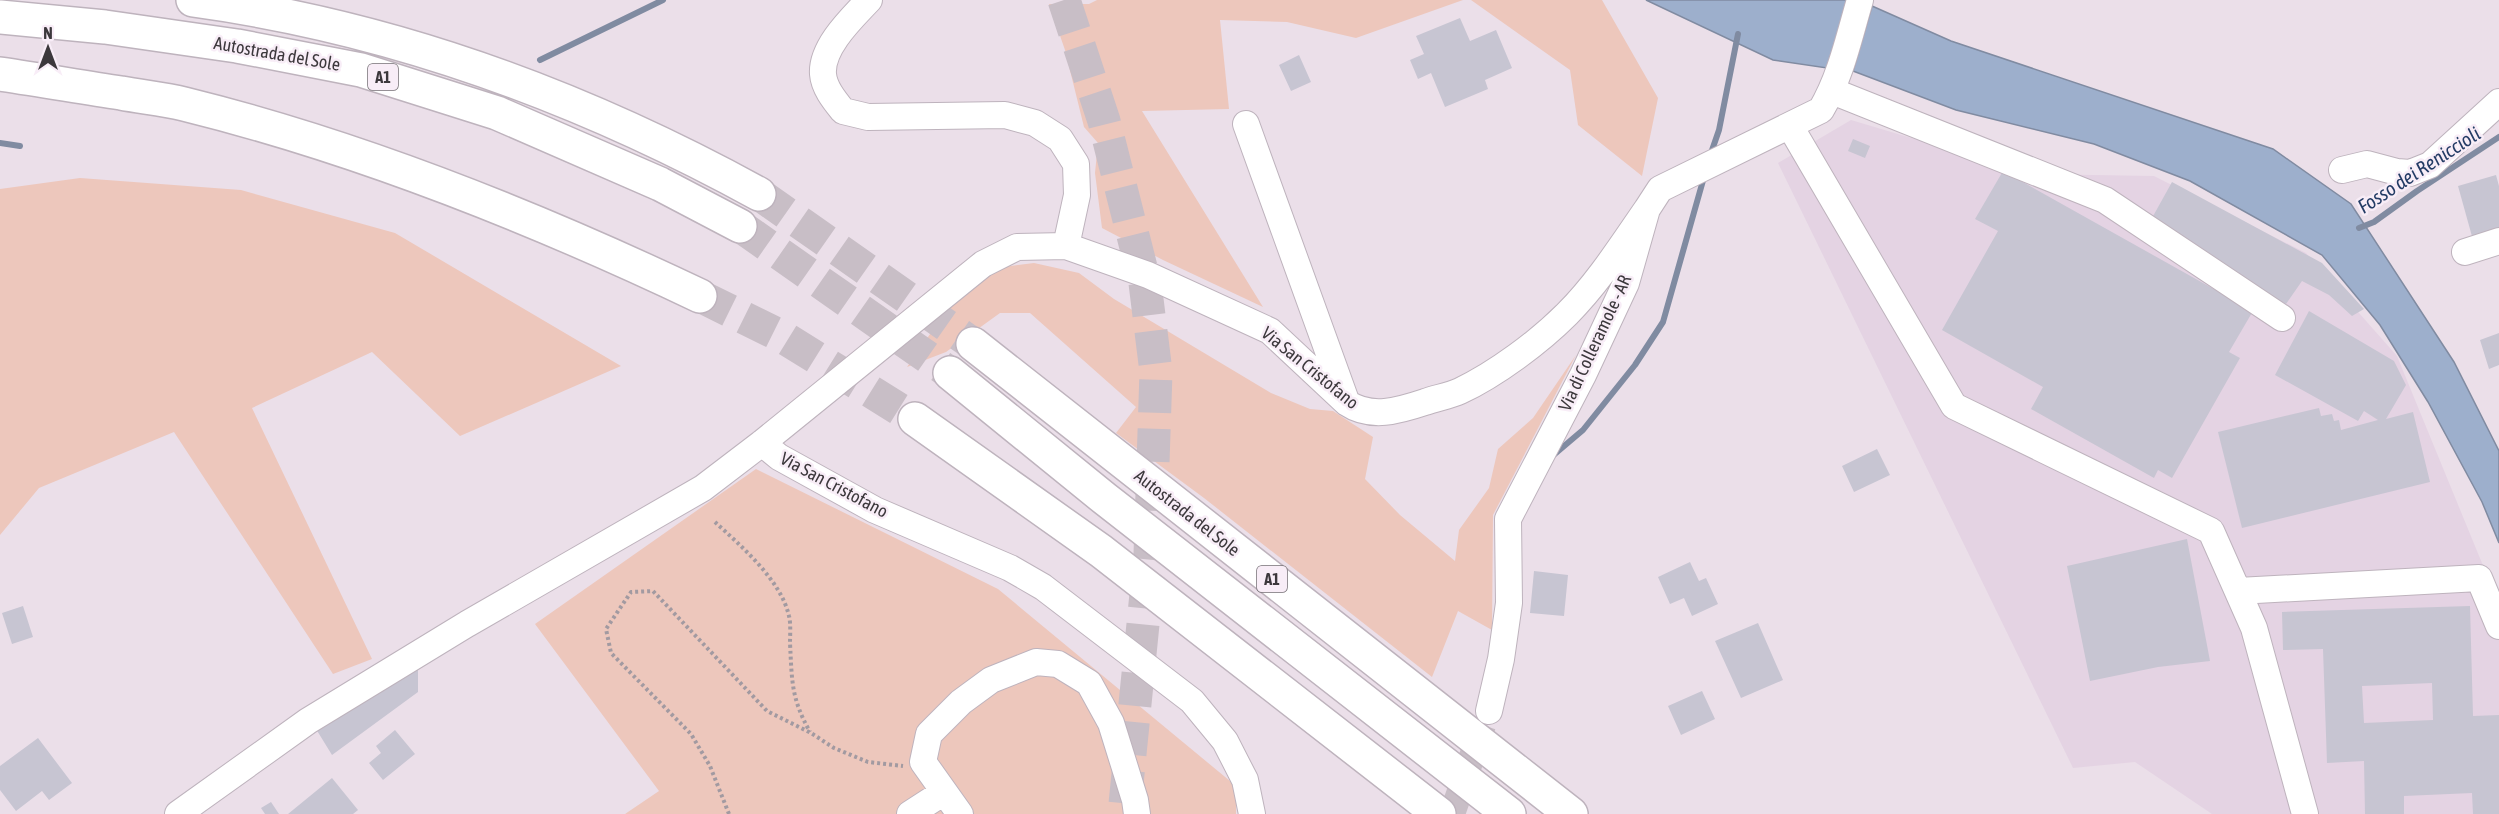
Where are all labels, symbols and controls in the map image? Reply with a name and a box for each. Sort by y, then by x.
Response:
north arrow [18,18,78,78]
text: N [43,24,53,42]
street label: Autostrada del Sole [212,32,342,75]
road number: A1 [368,64,398,90]
water label: Fosso dei Reniccioli [2353,121,2485,218]
street label: Via di Colleramole - AR [1554,271,1635,414]
street label: Via San Cristofano [1258,322,1363,413]
street label: Via San Cristofano [777,447,892,522]
street label: Autostrada del Sole [1130,465,1244,560]
road number: A1 [1257,566,1287,592]

